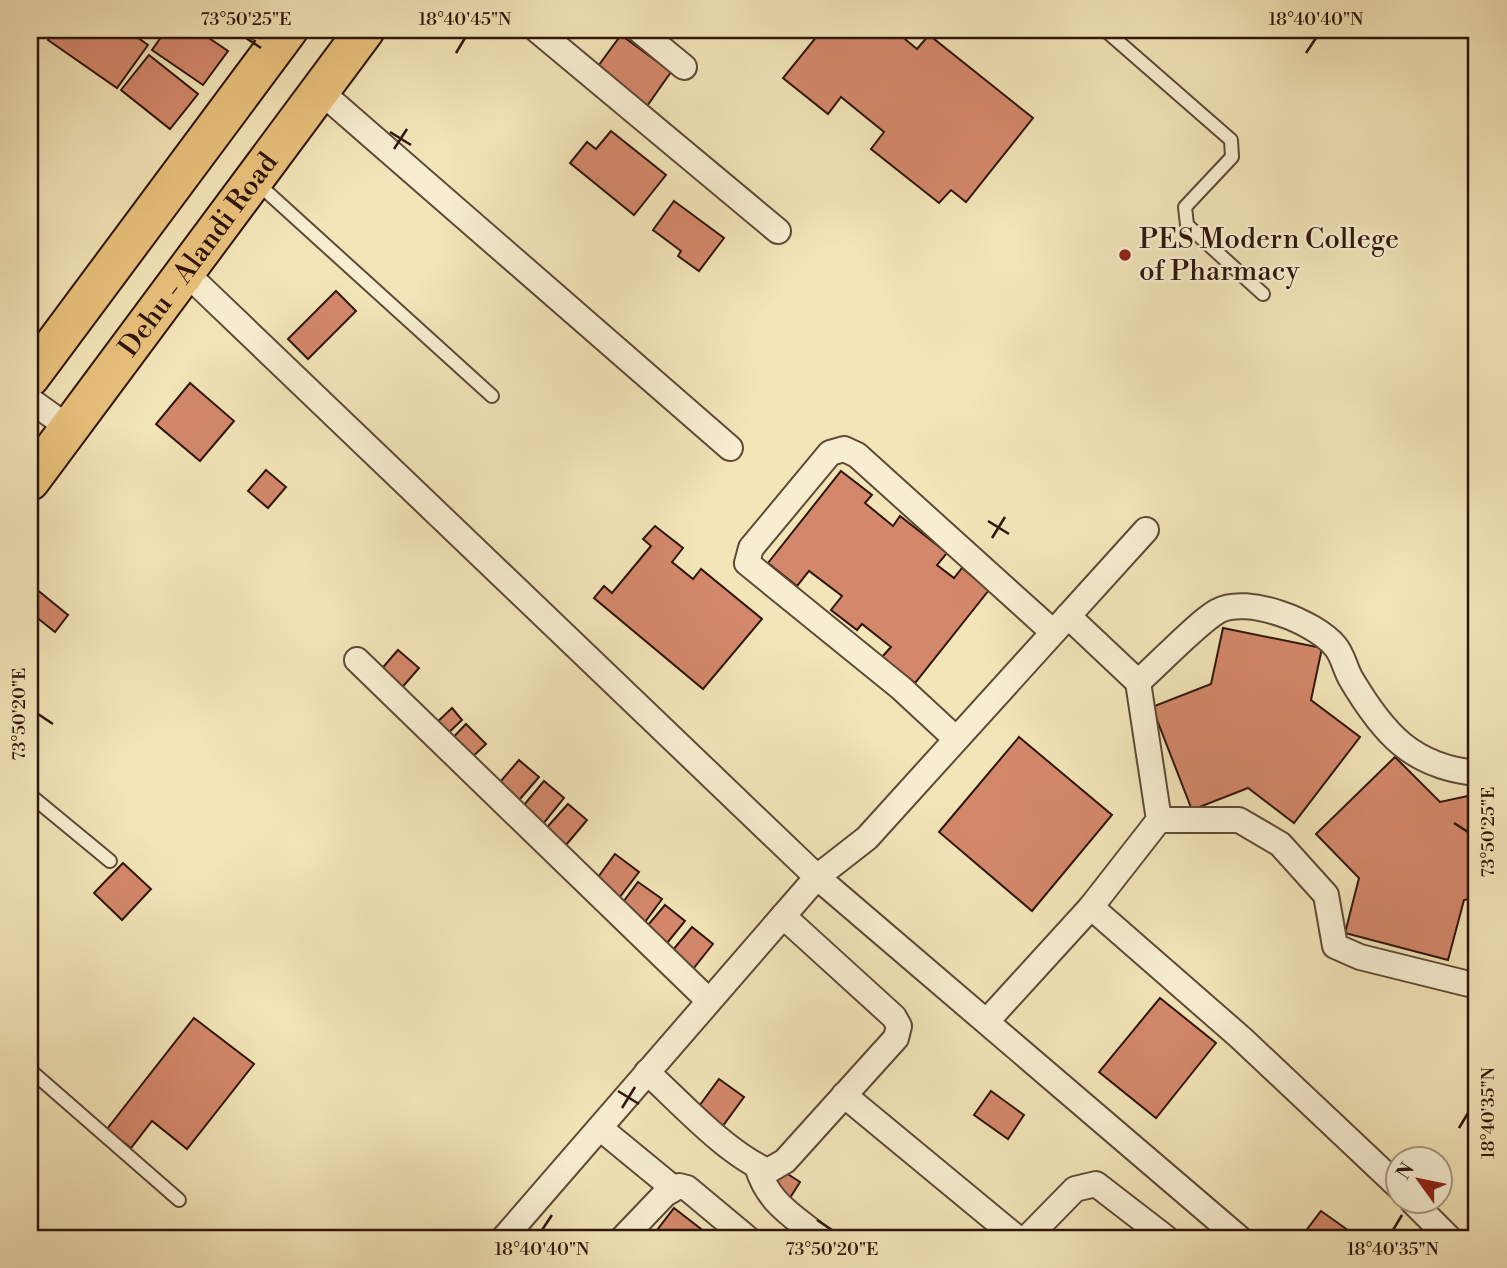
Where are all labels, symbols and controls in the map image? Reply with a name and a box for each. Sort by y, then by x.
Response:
text: 73°50'25"E [200,8,292,31]
text: 18°40'45"N [419,8,512,31]
text: 18°40'40"N [1269,8,1364,31]
street label: Dehu - Alandi Road [111,146,285,364]
place label: PES Modern College of Pharmacy [1139,222,1399,289]
marker: PES Modern College of Pharmacy [1117,247,1133,263]
text: 73°50'20"E [8,667,31,761]
text: 73°50'25"E [1477,786,1500,878]
text: 18°40'35"N [1477,1066,1500,1159]
north arrow [1384,1146,1454,1216]
text: N [1391,1158,1420,1184]
text: 18°40'40"N [495,1238,590,1261]
text: 73°50'20"E [785,1238,879,1261]
text: 18°40'35"N [1347,1238,1440,1261]

